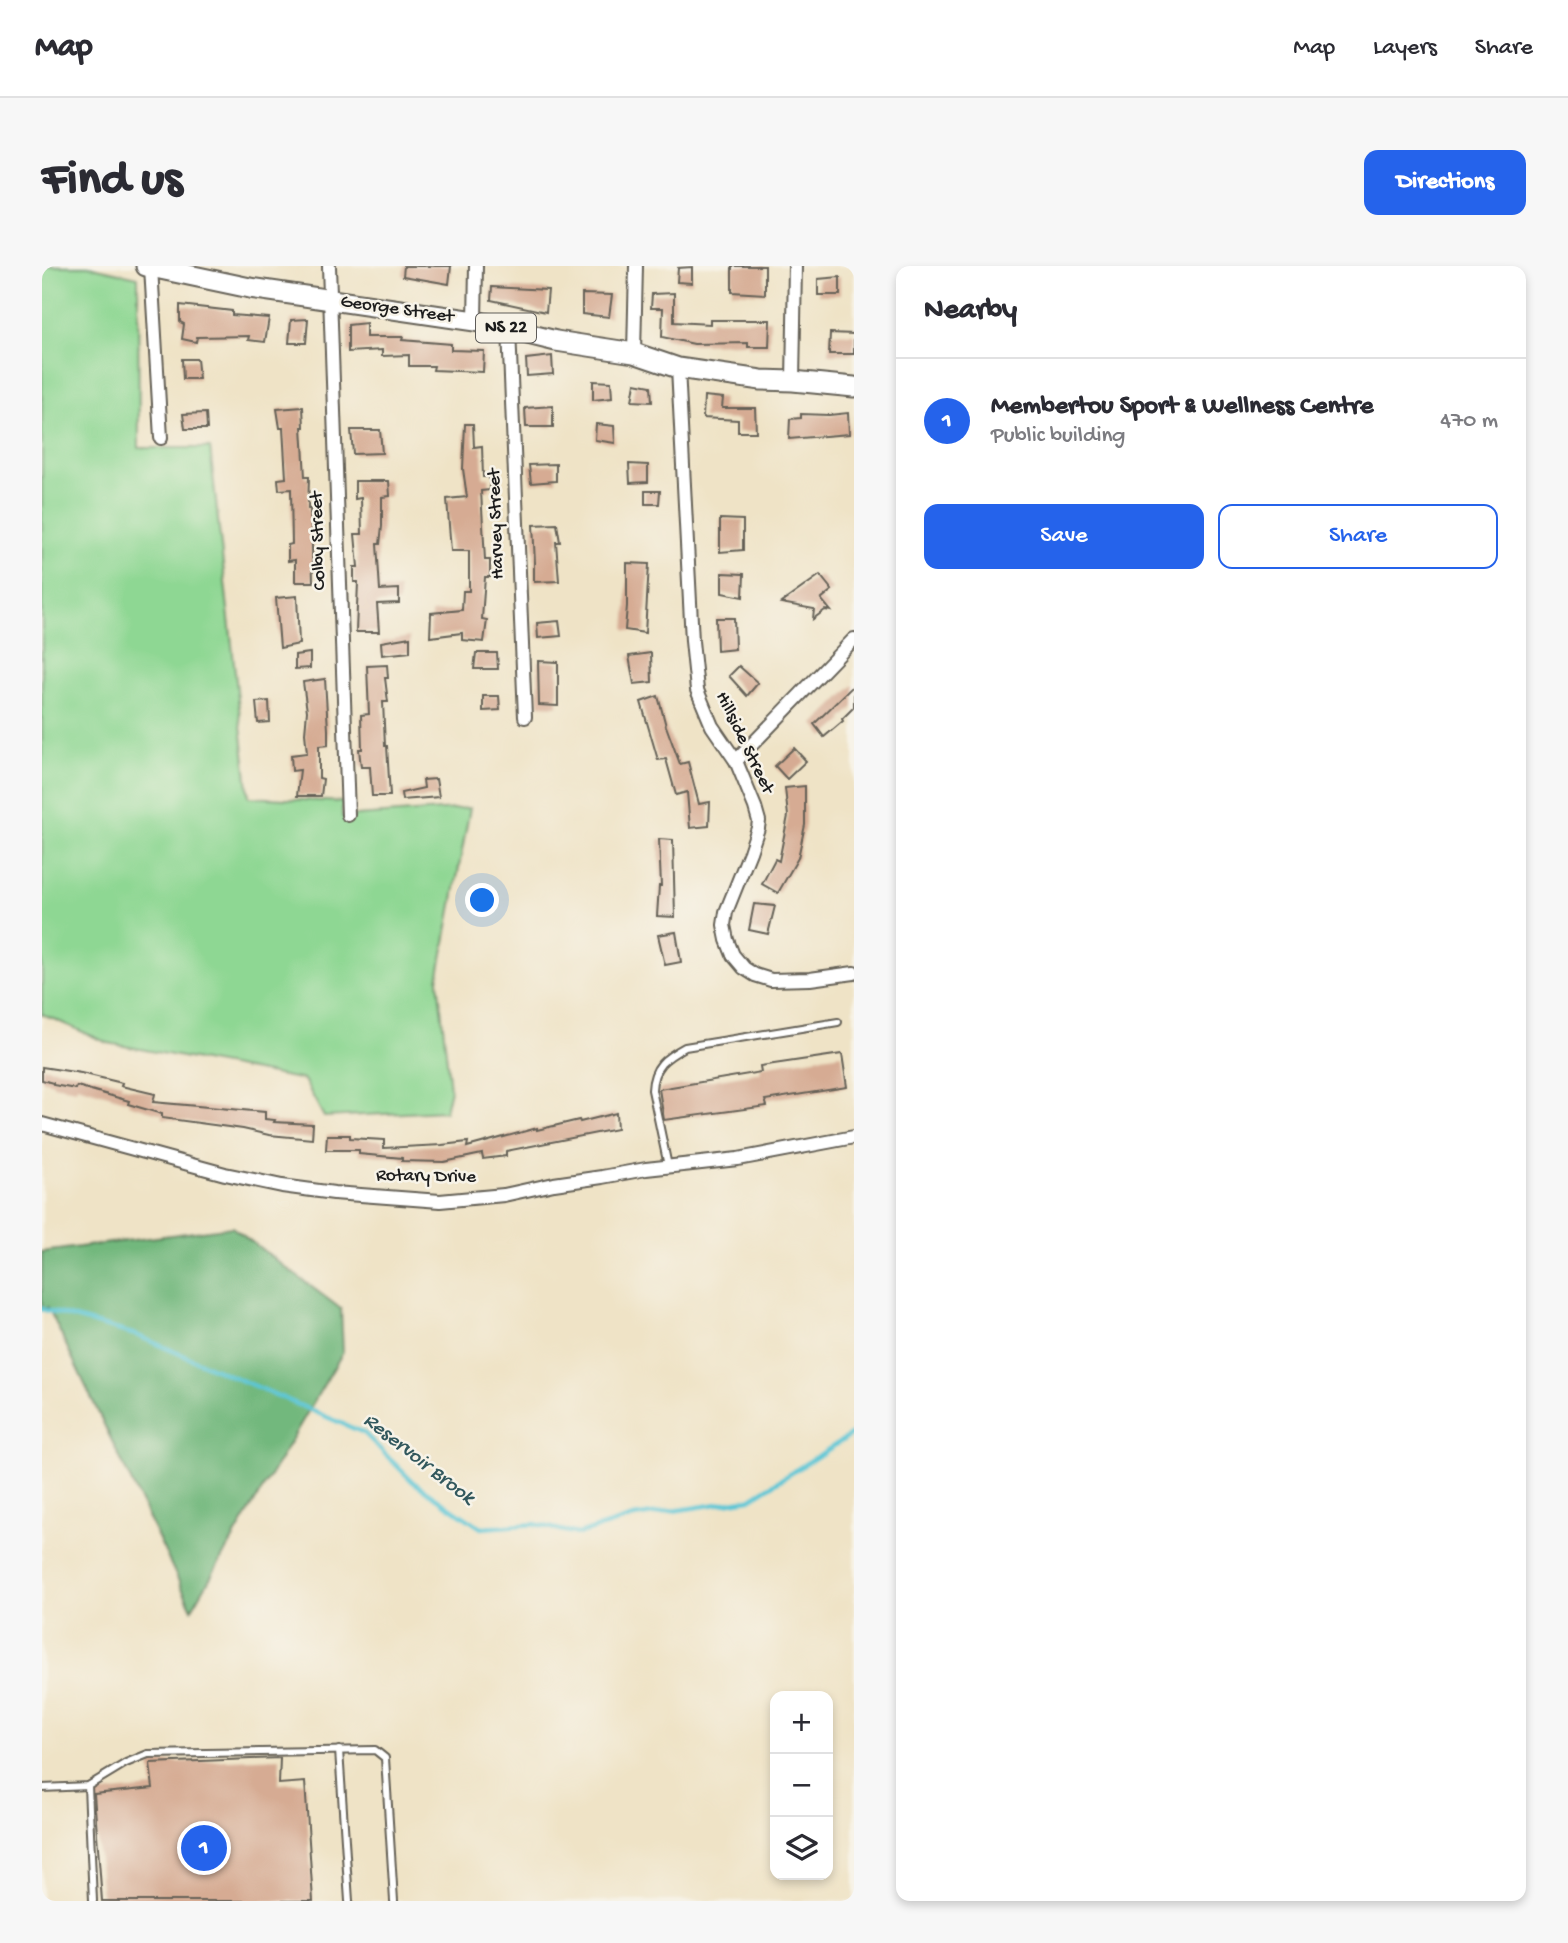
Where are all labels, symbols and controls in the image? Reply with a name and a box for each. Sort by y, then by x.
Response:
text: Map [35,29,92,67]
text: Map [1293,34,1335,63]
text: Layers [1373,34,1437,63]
text: Share [1475,34,1533,63]
button: Directions [1364,150,1526,215]
text: Find us [42,153,182,211]
street label: George Street [339,291,457,330]
text: Nearby [924,294,1017,329]
road number: NS 22 [476,314,536,342]
text: Membertou Sport & Wellness Centre [991,392,1373,423]
text: 1 [942,408,952,435]
text: 470 m [1440,408,1498,435]
text: Public building [991,423,1125,450]
street label: Harvey Street [483,466,510,580]
street label: Colby Street [306,489,332,591]
button: Save [924,504,1204,569]
button: Share [1218,504,1498,569]
street label: Hillside Street [709,688,780,800]
your location [465,883,499,917]
street label: Rotary Drive [376,1165,476,1189]
water label: Reservoir Brook [357,1409,481,1513]
map controls [770,1691,833,1880]
button: + [770,1691,833,1754]
button: − [770,1754,833,1817]
button: layers [770,1817,833,1880]
pin: 1 [181,1822,227,1874]

